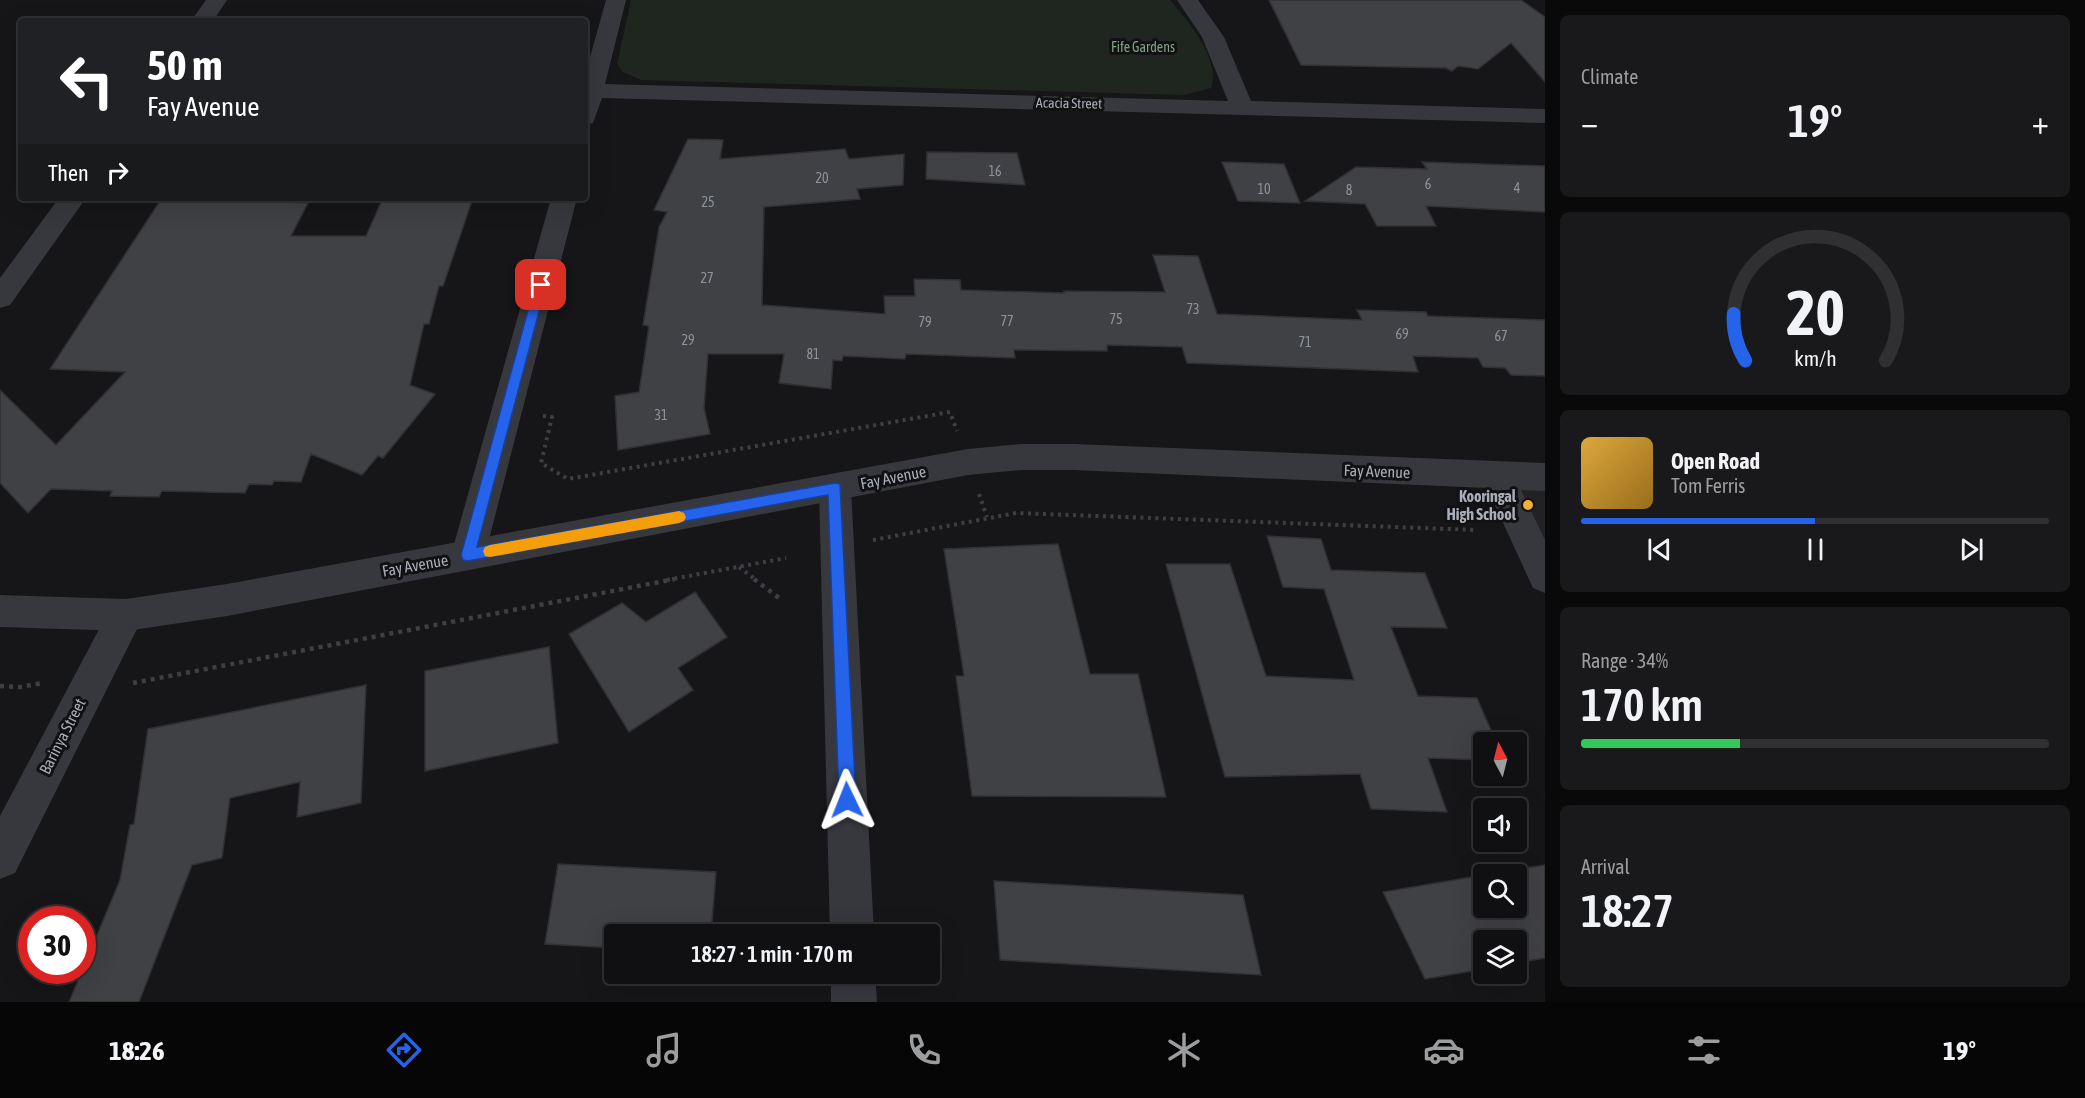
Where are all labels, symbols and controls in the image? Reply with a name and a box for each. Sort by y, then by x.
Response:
park label: Fife Gardens [1111,39,1175,55]
text: 50 m [147,41,222,89]
icon: left [48,42,126,120]
text: Climate [1581,65,1638,88]
text: Fay Avenue [147,91,259,122]
street label: Acacia Street [1036,94,1102,112]
text: 19° [1788,95,1842,147]
text: − [1581,103,1598,141]
text: + [2032,103,2049,141]
icon: right [101,156,134,189]
text: Then [48,160,89,186]
house number: 16 [988,163,1002,179]
house number: 20 [815,170,829,186]
house number: 6 [1425,176,1432,192]
house number: 4 [1514,180,1521,196]
house number: 10 [1257,181,1271,197]
house number: 8 [1346,182,1353,198]
house number: 25 [701,194,715,210]
pin [515,259,566,310]
icon: arrive [524,268,557,301]
house number: 27 [700,270,714,286]
text: 20 [1786,277,1844,348]
house number: 73 [1186,301,1200,317]
house number: 75 [1109,311,1123,327]
house number: 77 [1000,313,1014,329]
house number: 79 [918,314,932,330]
house number: 69 [1395,326,1409,342]
house number: 67 [1494,328,1508,344]
house number: 29 [681,332,695,348]
house number: 71 [1298,334,1312,350]
house number: 81 [806,346,820,362]
text: km/h [1794,346,1836,371]
house number: 31 [654,407,668,423]
text: Open Road [1671,448,1760,474]
street label: Fay Avenue [1343,461,1411,482]
street label: Fay Avenue [859,462,928,493]
text: Tom Ferris [1671,474,1745,497]
place label: Kooringal High School [1447,487,1517,523]
marker: Kooringal High School [1521,498,1535,512]
icon: previous [1643,533,1676,566]
icon: pause [1799,533,1832,566]
icon: next [1955,533,1988,566]
street label: Fay Avenue [381,550,450,581]
text: Range · 34% [1581,649,1668,672]
text: 170 km [1581,679,1703,731]
street label: Barinya Street [35,695,90,777]
north arrow [1473,732,1527,786]
map controls [1473,732,1527,984]
position arrow [815,768,879,832]
button: sound [1473,798,1527,852]
text: Arrival [1581,855,1630,878]
button: search [1473,864,1527,918]
text: 18:27 [1581,885,1674,937]
speed limit sign: 30 [18,906,96,984]
button: layers [1473,930,1527,984]
text: 18:27 · 1 min · 170 m [691,941,853,967]
icon: directions [383,1029,425,1071]
icon: music [643,1029,685,1071]
icon: phone [903,1029,945,1071]
icon: climate [1163,1029,1205,1071]
icon: car [1423,1029,1465,1071]
icon: filters [1683,1029,1725,1071]
text: 18:26 [109,1035,165,1066]
text: 19° [1943,1035,1976,1066]

